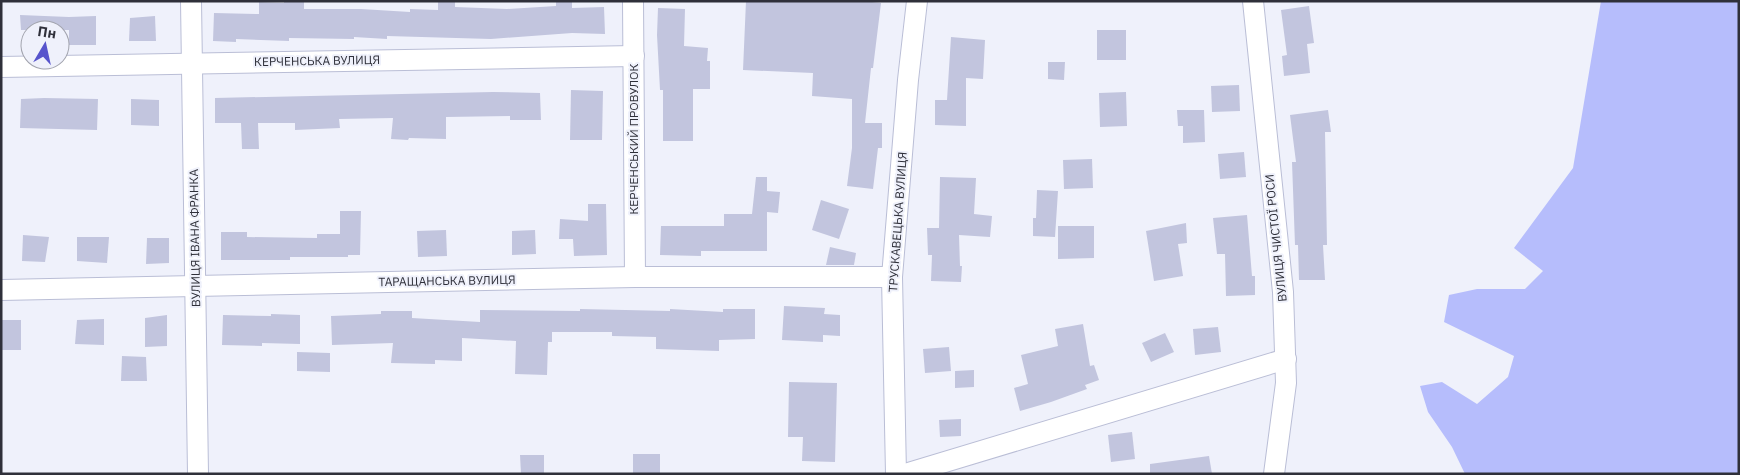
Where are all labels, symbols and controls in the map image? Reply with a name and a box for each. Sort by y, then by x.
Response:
north arrow [20,20,70,70]
text: Пн [36,22,58,42]
street label: КЕРЧЕНСЬКА ВУЛИЦЯ [254,52,380,69]
street label: КЕРЧЕНСЬКИЙ ПРОВУЛОК [626,63,641,215]
street label: ТРУСКАВЕЦЬКА ВУЛИЦЯ [885,151,910,293]
street label: ВУЛИЦЯ ІВАНА ФРАНКА [186,169,203,307]
street label: ВУЛИЦЯ ЧИСТОЇ РОСИ [1261,174,1290,303]
street label: ТАРАЩАНСЬКА ВУЛИЦЯ [378,272,516,289]

